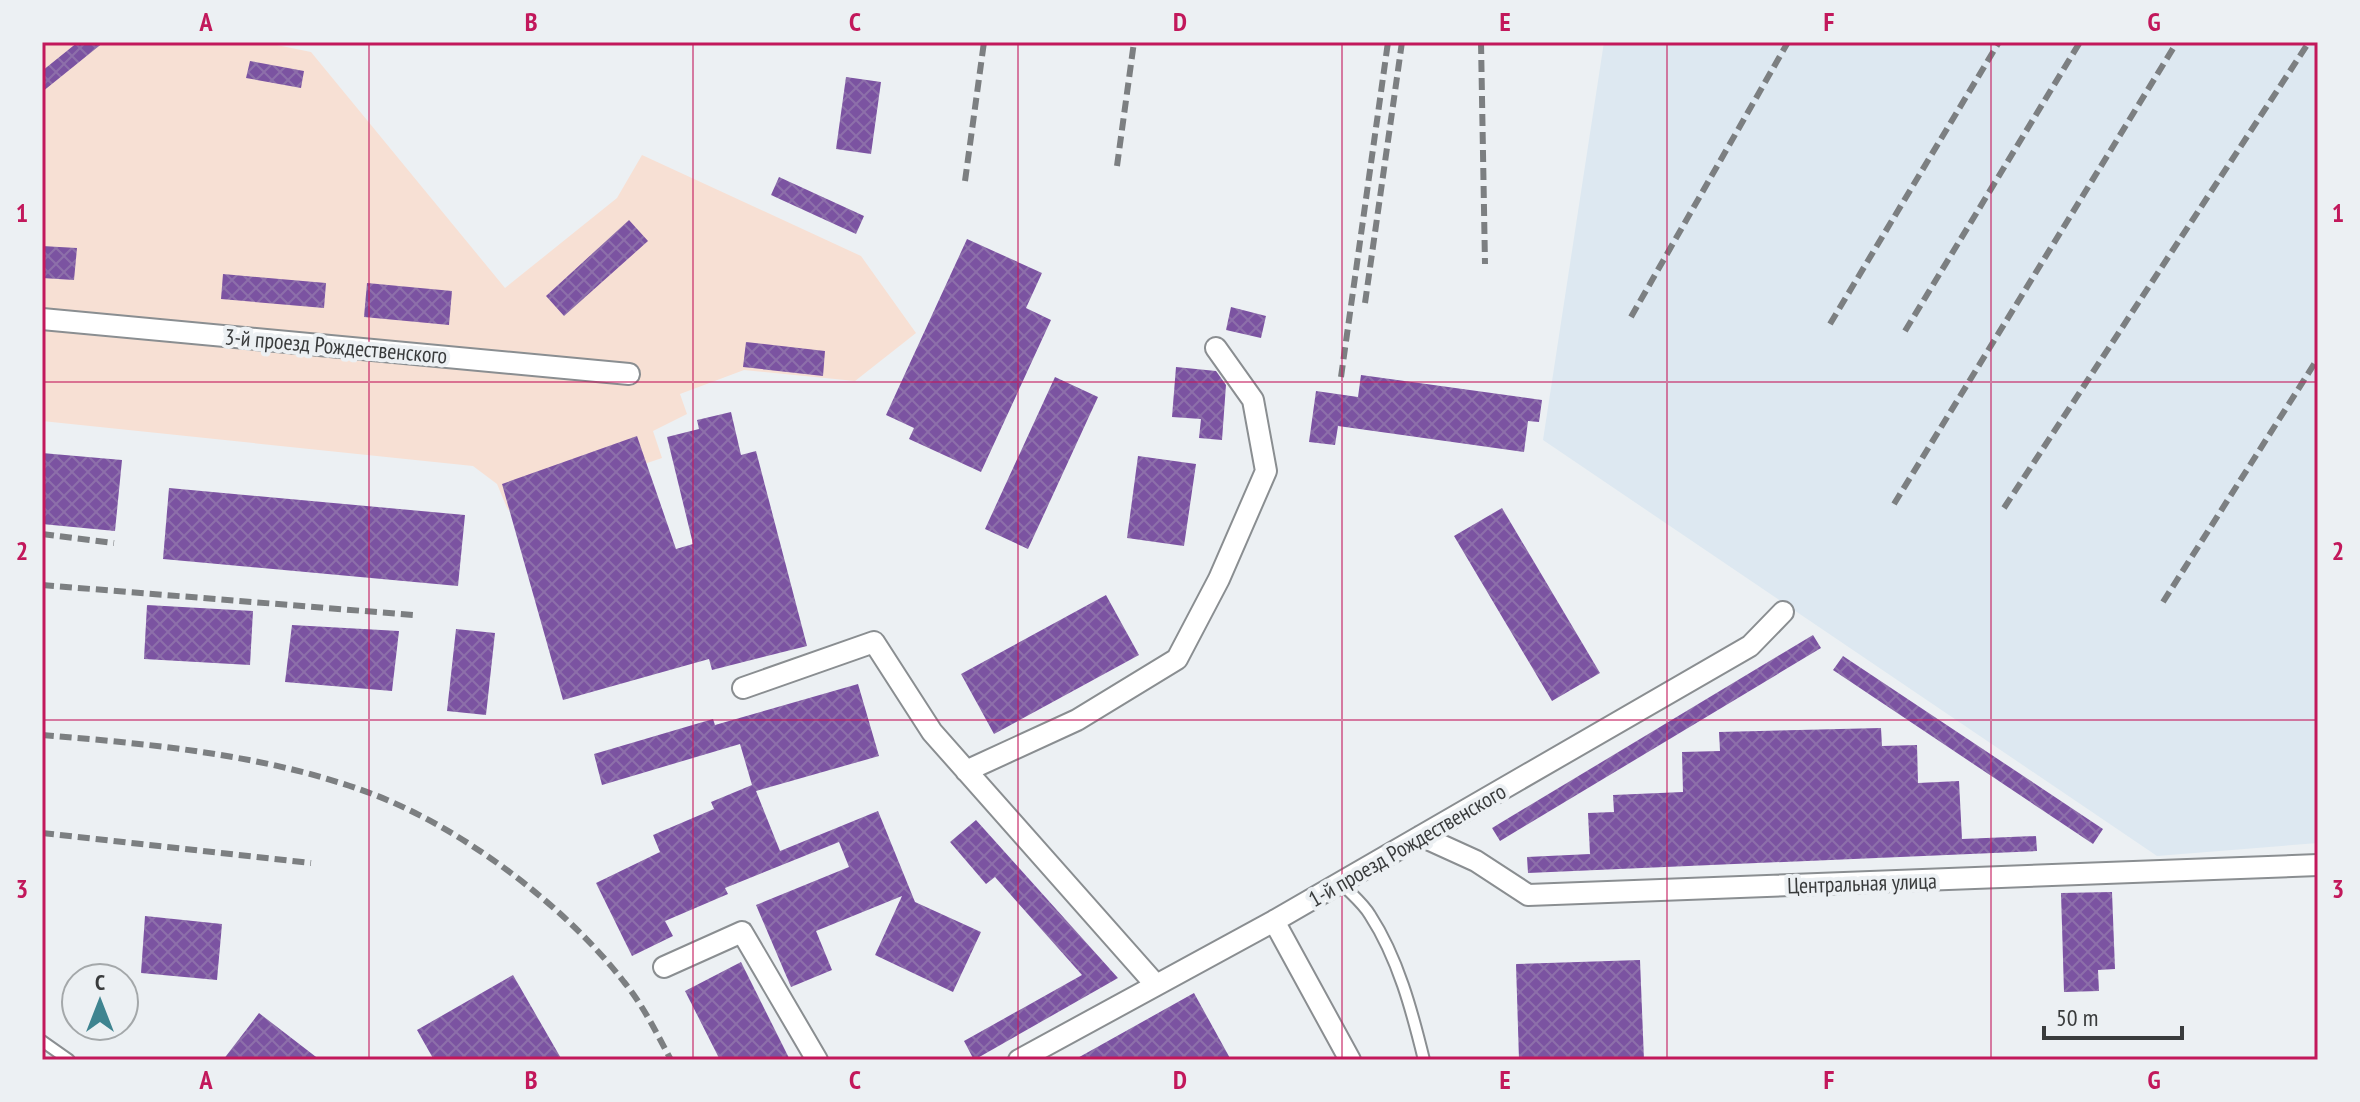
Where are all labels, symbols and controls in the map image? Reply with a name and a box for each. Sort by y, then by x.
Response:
text: A [198,5,213,38]
text: B [525,5,538,38]
text: C [849,5,861,38]
text: D [1173,5,1187,38]
text: E [1499,5,1511,38]
text: F [1824,5,1835,38]
text: G [2147,5,2161,38]
text: 1 [16,196,28,229]
text: 1 [2332,196,2344,229]
street label: 3-й проезд Рождественского [224,322,448,370]
text: 2 [16,534,28,567]
text: 2 [2332,534,2344,567]
street label: 1-й проезд Рождественского [1303,777,1511,913]
street label: Центральная улица [1787,866,1937,900]
text: 3 [16,872,28,905]
text: 3 [2332,872,2344,905]
north arrow [60,962,140,1042]
text: С [95,968,105,996]
scale bar [2044,990,2182,1040]
text: 50 m [2056,1002,2098,1033]
text: A [198,1063,213,1096]
text: B [525,1063,538,1096]
text: C [849,1063,861,1096]
text: D [1173,1063,1187,1096]
text: E [1499,1063,1511,1096]
text: F [1824,1063,1835,1096]
text: G [2147,1063,2161,1096]

